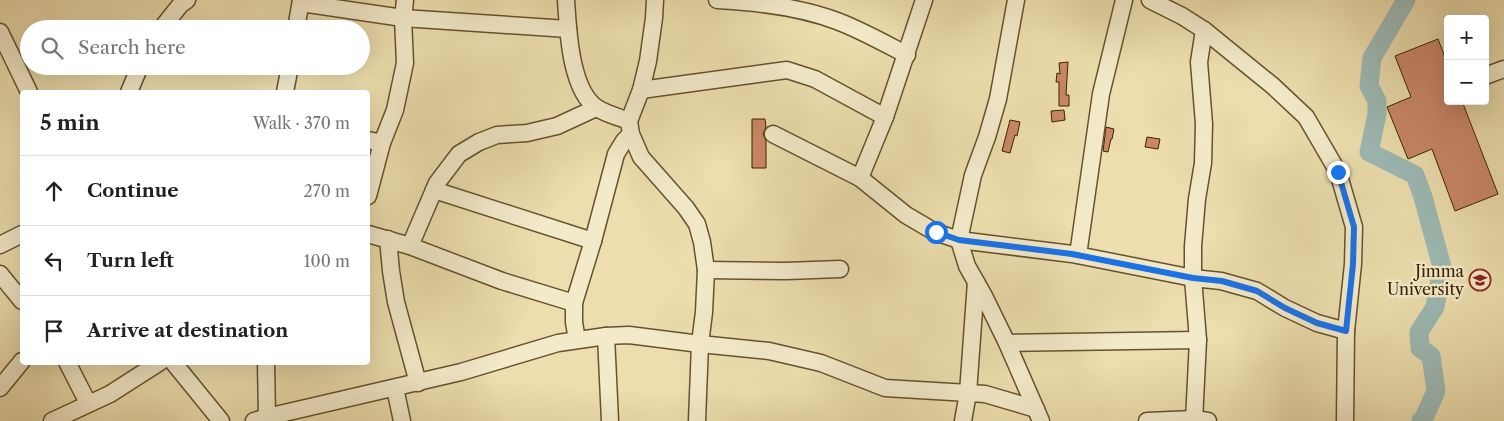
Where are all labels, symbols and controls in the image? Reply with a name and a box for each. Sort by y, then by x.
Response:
map controls [1444,15,1489,105]
button: + [1444,15,1489,60]
search box [20,20,370,75]
icon: search [38,34,66,62]
text: Search here [78,36,186,59]
button: − [1444,60,1489,105]
text: 5 min [40,110,100,135]
text: Walk · 370 m [253,113,350,133]
route end [1327,161,1350,184]
icon: ahead [40,177,68,205]
text: Continue [87,179,179,202]
text: 270 m [304,181,350,201]
route start [925,221,948,244]
icon: left [40,247,68,275]
text: Turn left [87,249,174,272]
text: 100 m [304,251,350,271]
place label: Jimma University [1387,261,1465,299]
school or university icon: Jimma University [1468,268,1492,292]
icon: arrive [40,317,68,345]
text: Arrive at destination [87,319,288,342]

